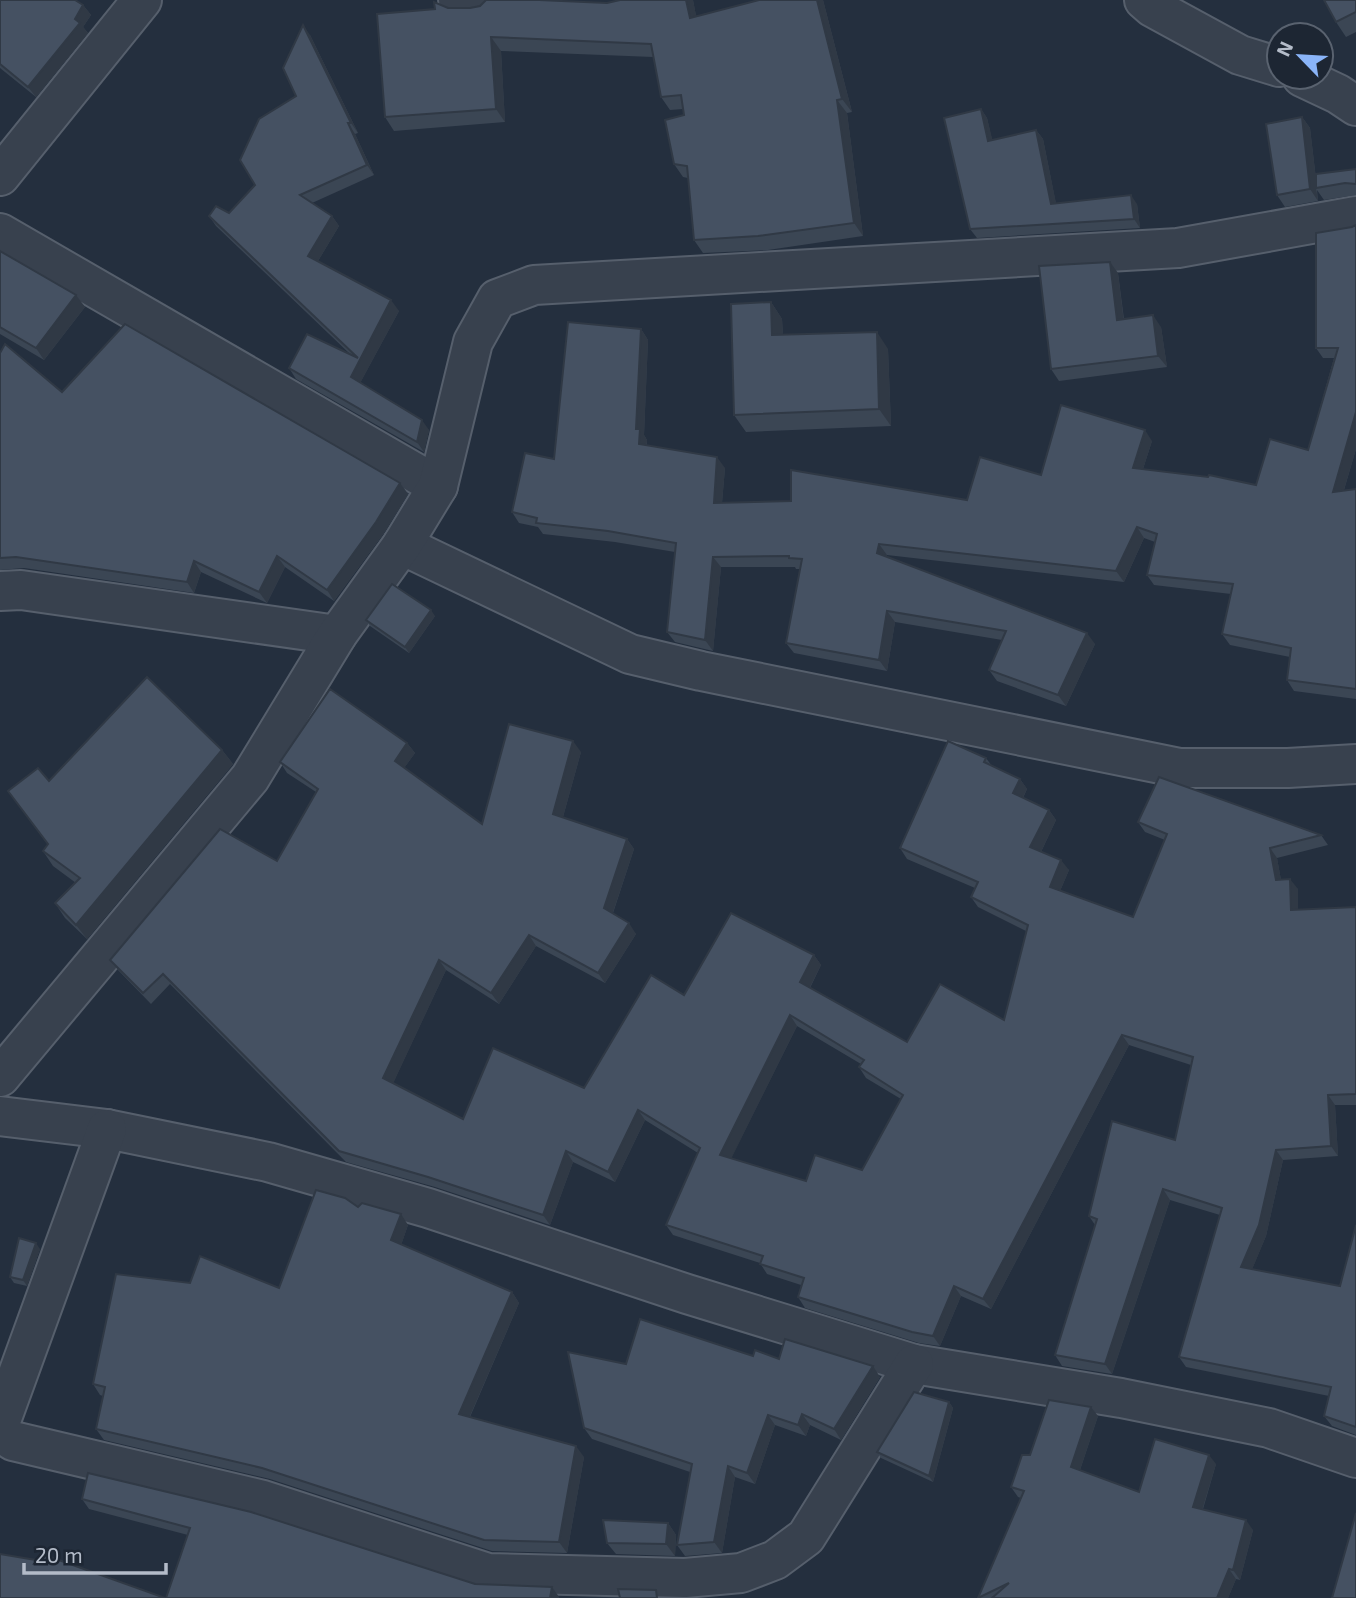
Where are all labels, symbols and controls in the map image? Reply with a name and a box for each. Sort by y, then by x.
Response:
north arrow [1265,21,1335,91]
text: N [1271,38,1297,60]
scale bar [24,1532,166,1576]
text: 20 m [35,1542,83,1567]

